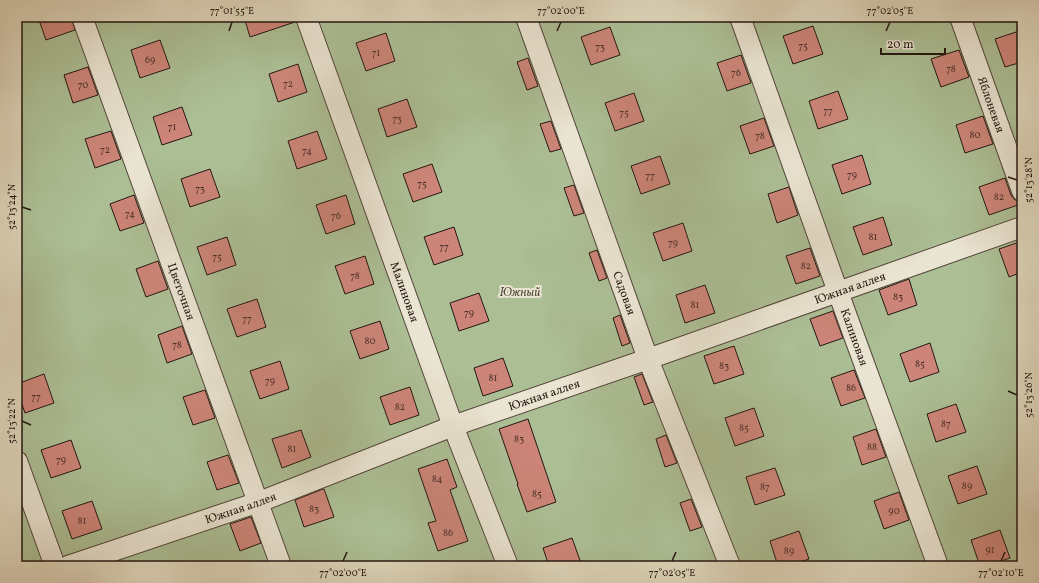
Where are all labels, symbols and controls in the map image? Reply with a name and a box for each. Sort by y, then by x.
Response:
text: 77°01'55"E [210,4,254,18]
text: 77°02'00"E [537,4,585,18]
text: 77°02'05"E [867,4,913,18]
scale bar [881,30,945,56]
text: 20 m [887,37,914,53]
house number: 75 [798,39,808,53]
house number: 73 [595,40,605,54]
house number: 71 [372,46,380,60]
house number: 69 [145,53,155,67]
house number: 78 [946,62,956,76]
house number: 76 [731,66,741,80]
street label: Яблоневая [973,75,1008,135]
house number: 72 [283,77,293,91]
house number: 70 [78,78,88,92]
house number: 77 [823,104,833,118]
house number: 75 [619,106,629,120]
house number: 73 [392,112,402,126]
house number: 71 [168,120,176,134]
house number: 80 [969,128,981,142]
house number: 78 [755,129,765,143]
house number: 72 [100,143,110,157]
house number: 74 [302,144,312,158]
text: 52°13'28"N [1022,156,1036,203]
house number: 79 [847,168,857,182]
house number: 77 [645,169,655,183]
house number: 75 [417,177,427,191]
house number: 73 [195,182,205,196]
text: 52°13'24"N [5,183,19,230]
house number: 82 [994,190,1004,204]
house number: 74 [125,207,135,221]
house number: 76 [331,209,341,223]
house number: 81 [869,230,878,244]
house number: 79 [668,236,678,250]
house number: 77 [439,240,449,254]
house number: 75 [212,250,222,264]
house number: 82 [801,259,811,273]
street label: Малиновая [386,260,422,325]
street label: Цветочная [163,261,198,323]
house number: 78 [350,269,360,283]
street label: Садовая [608,269,639,317]
street label: Южная аллея [812,269,888,309]
park label: Южный [500,285,540,301]
house number: 83 [893,290,903,304]
house number: 81 [691,298,700,312]
house number: 79 [464,306,474,320]
street label: Калиновая [836,307,871,368]
house number: 77 [242,312,252,326]
house number: 80 [364,334,376,348]
house number: 78 [172,338,182,352]
house number: 85 [915,357,925,371]
house number: 83 [719,359,729,373]
house number: 81 [489,371,498,385]
text: 52°13'26"N [1022,371,1036,418]
house number: 79 [265,374,275,388]
street label: Южная аллея [506,376,582,415]
house number: 86 [846,381,856,395]
house number: 77 [31,390,41,404]
text: 52°13'22"N [5,397,19,444]
house number: 82 [395,400,405,414]
house number: 87 [941,417,951,431]
house number: 85 [739,421,749,435]
house number: 83 [514,432,524,446]
house number: 88 [867,440,877,454]
house number: 81 [288,442,297,456]
house number: 79 [56,453,66,467]
house number: 84 [432,472,442,486]
house number: 89 [962,479,972,493]
house number: 87 [760,480,770,494]
house number: 85 [532,487,542,501]
street label: Южная аллея [203,489,279,529]
house number: 83 [309,502,319,516]
house number: 90 [888,504,900,518]
house number: 81 [78,514,87,528]
house number: 86 [443,526,453,540]
house number: 91 [985,543,995,557]
house number: 89 [784,544,794,558]
text: 77°02'00"E [319,566,367,580]
text: 77°02'05"E [649,566,695,580]
text: 77°02'10"E [978,566,1024,580]

